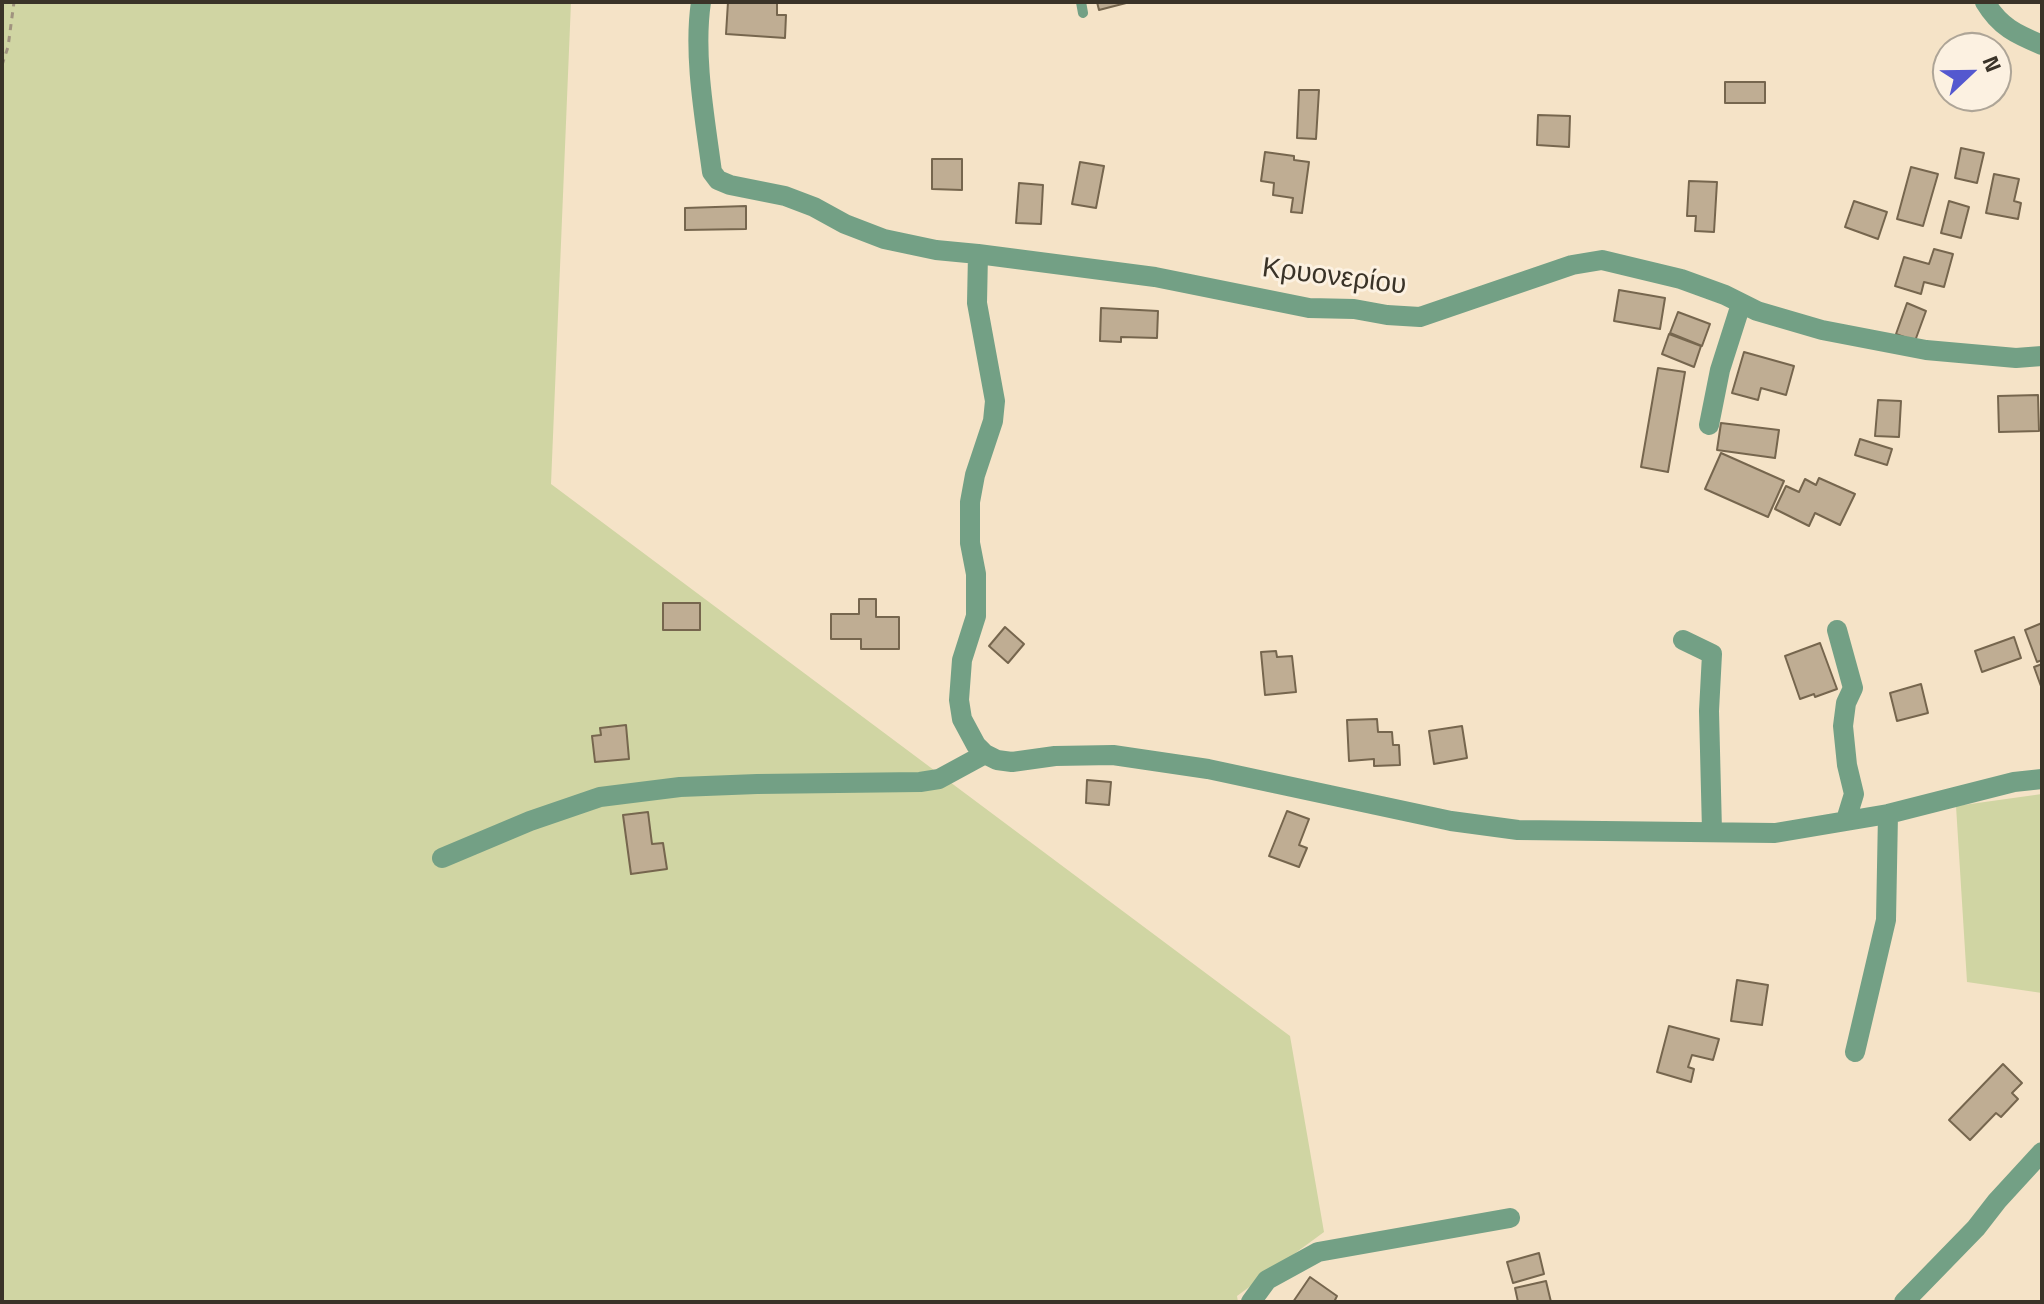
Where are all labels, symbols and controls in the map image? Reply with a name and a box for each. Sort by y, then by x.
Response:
north arrow [1932,32,2012,112]
text: N [1974,50,2011,77]
street label: Κρυονερίου [1260,252,1408,304]

